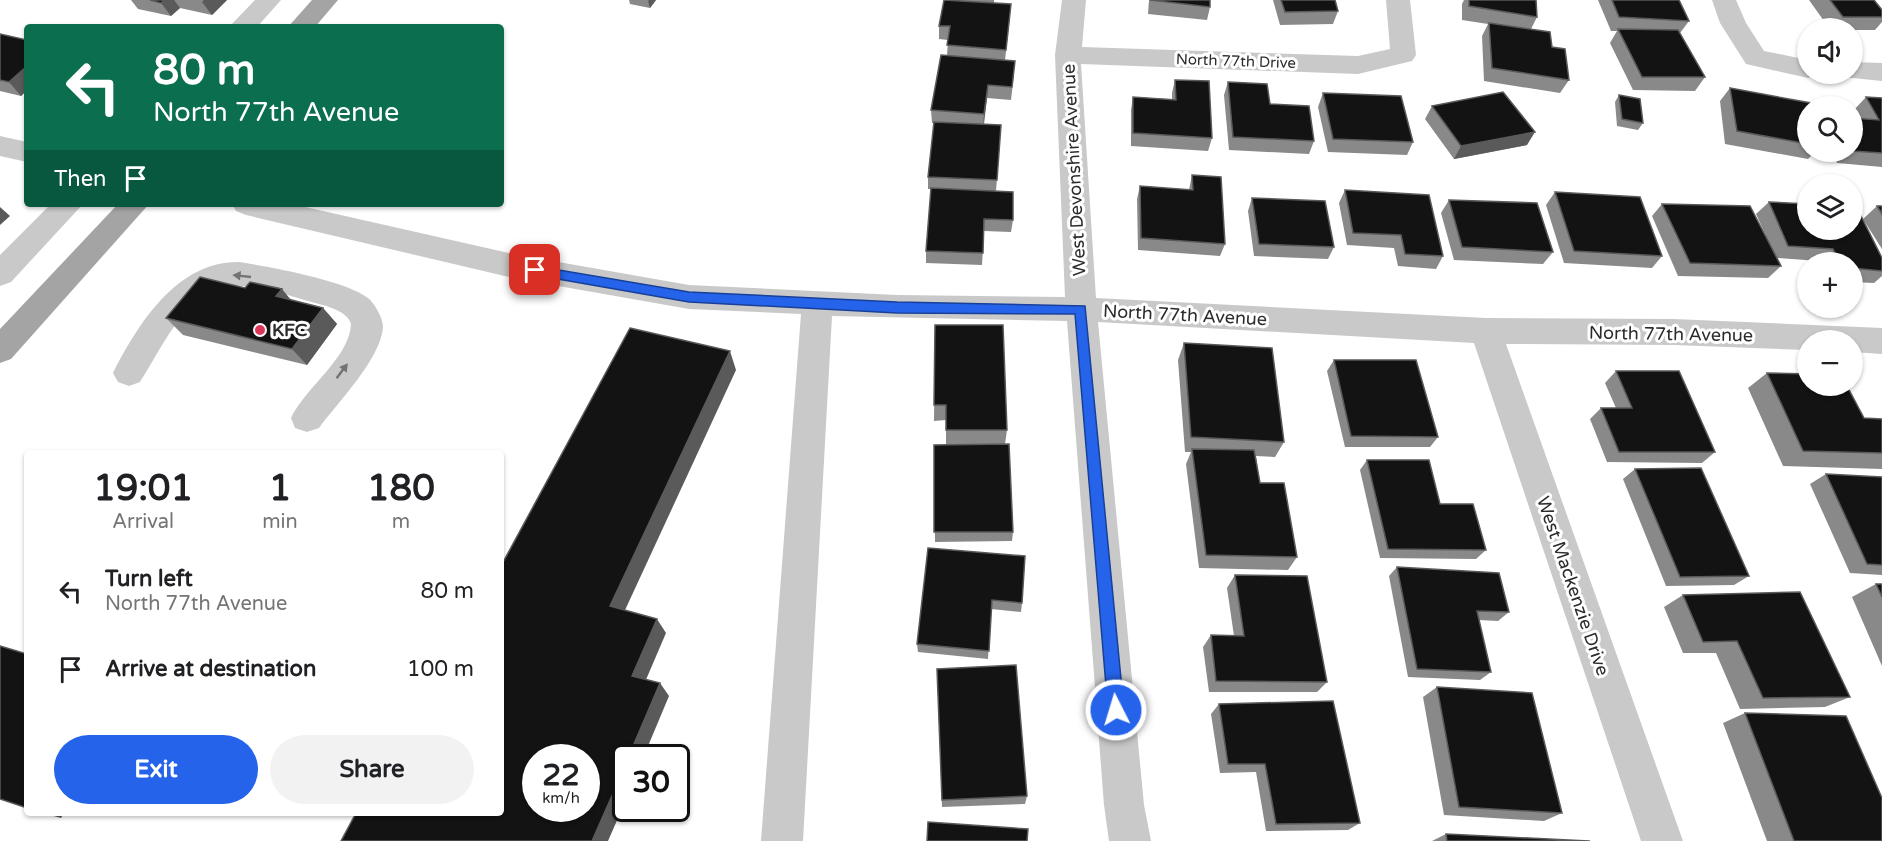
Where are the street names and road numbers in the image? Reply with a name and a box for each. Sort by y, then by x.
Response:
street label: North 77th Drive [1176,50,1296,72]
street label: West Devonshire Avenue [1057,63,1091,277]
street label: North 77th Avenue [1102,300,1268,330]
street label: North 77th Avenue [1589,322,1753,346]
street label: West Mackenzie Drive [1532,493,1614,679]

